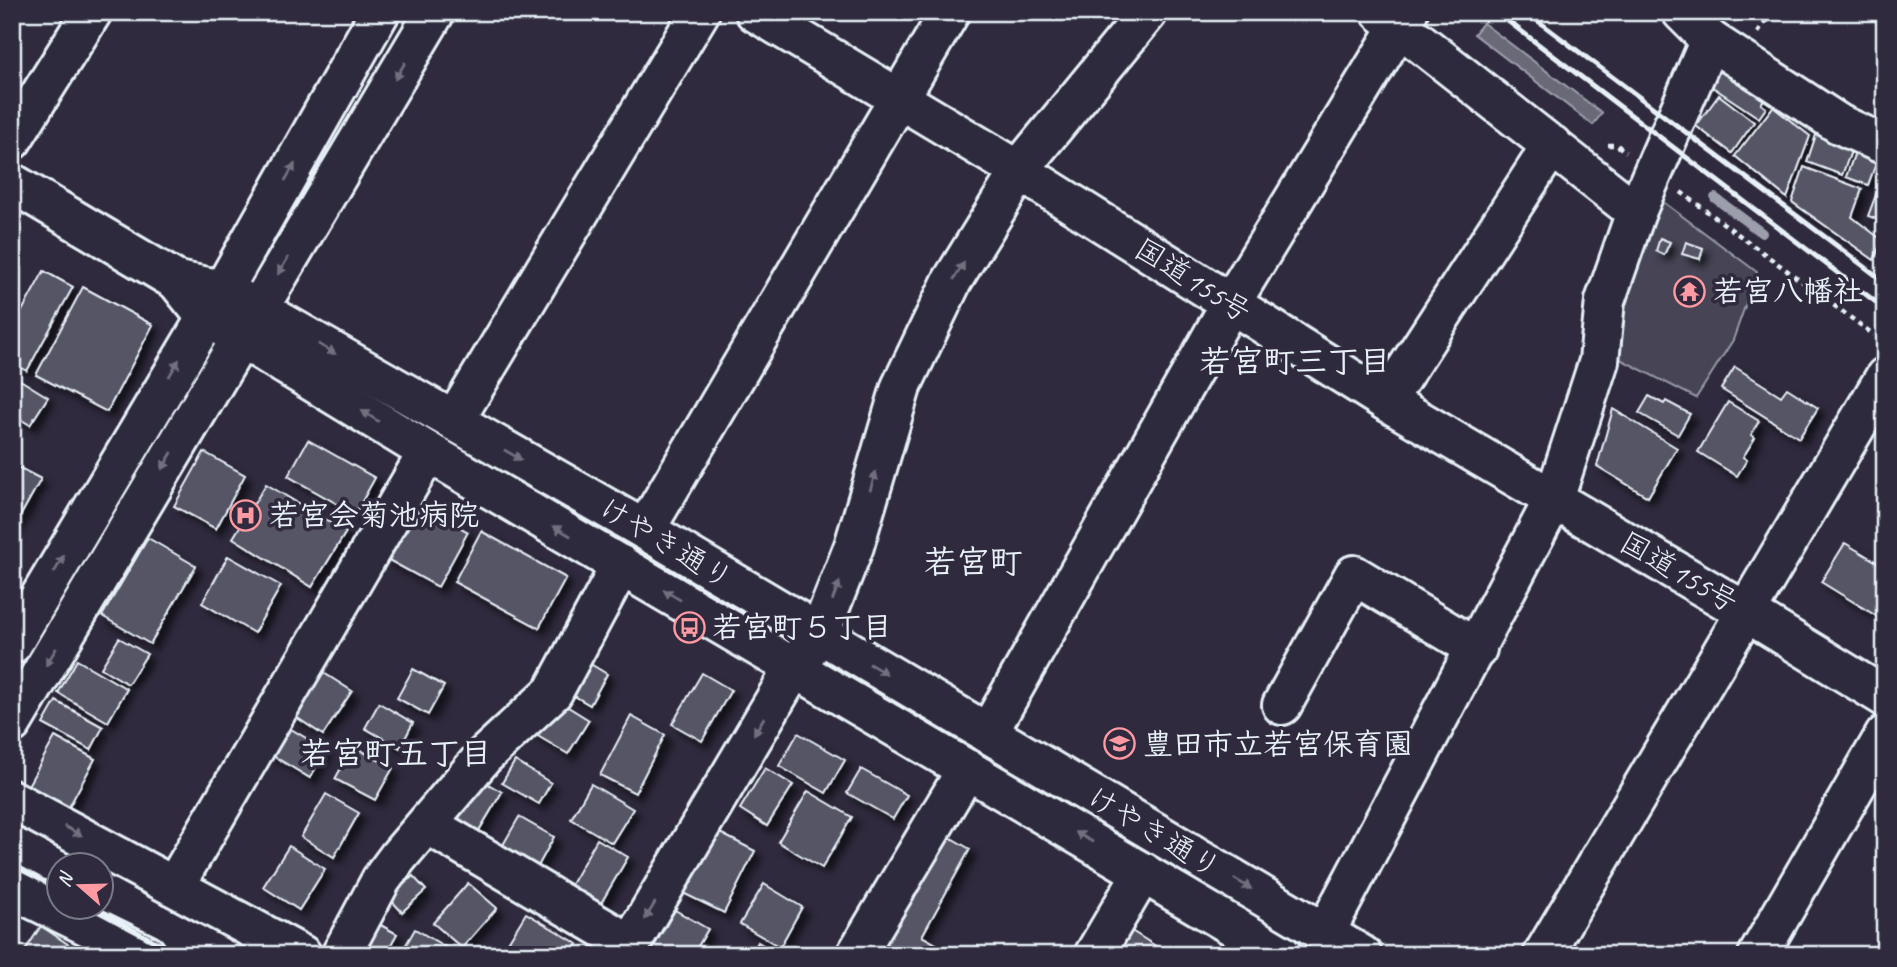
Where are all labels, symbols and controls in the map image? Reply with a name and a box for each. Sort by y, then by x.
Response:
one-way arrow [394,61,407,80]
one-way arrow [283,162,296,181]
street label: 国道155号 [1128,229,1258,331]
one-way arrow [277,257,290,276]
one-way arrow [952,261,965,281]
place label: 若宮八幡社 [1713,272,1863,310]
temple icon: 若宮八幡社 [1673,274,1707,308]
district label: 若宮町三丁目 [1199,341,1391,382]
one-way arrow [318,343,337,355]
one-way arrow [168,358,180,377]
one-way arrow [361,410,380,423]
one-way arrow [503,449,523,461]
one-way arrow [161,452,173,471]
one-way arrow [869,470,879,491]
street label: けやき通り [592,488,740,598]
place label: 若宮会菊池病院 [269,496,479,534]
hospital icon: 若宮会菊池病院 [229,498,263,532]
street label: 国道155号 [1613,523,1745,621]
one-way arrow [553,524,572,537]
district label: 若宮町 [924,541,1023,583]
one-way arrow [53,554,65,574]
one-way arrow [831,580,842,601]
one-way arrow [663,589,682,601]
place label: 若宮町５丁目 [712,608,892,646]
bus stop icon: 若宮町５丁目 [672,610,706,644]
one-way arrow [45,648,57,667]
one-way arrow [869,663,888,675]
one-way arrow [753,717,765,736]
place label: 豊田市立若宮保育園 [1143,725,1413,763]
school or university icon: 豊田市立若宮保育園 [1103,727,1137,761]
district label: 若宮町五丁目 [300,733,492,774]
street label: けやき通り [1080,777,1228,887]
one-way arrow [63,826,83,837]
one-way arrow [1074,831,1094,843]
north arrow [46,852,116,922]
text: N [52,868,79,890]
one-way arrow [1233,878,1252,891]
one-way arrow [644,901,656,920]

